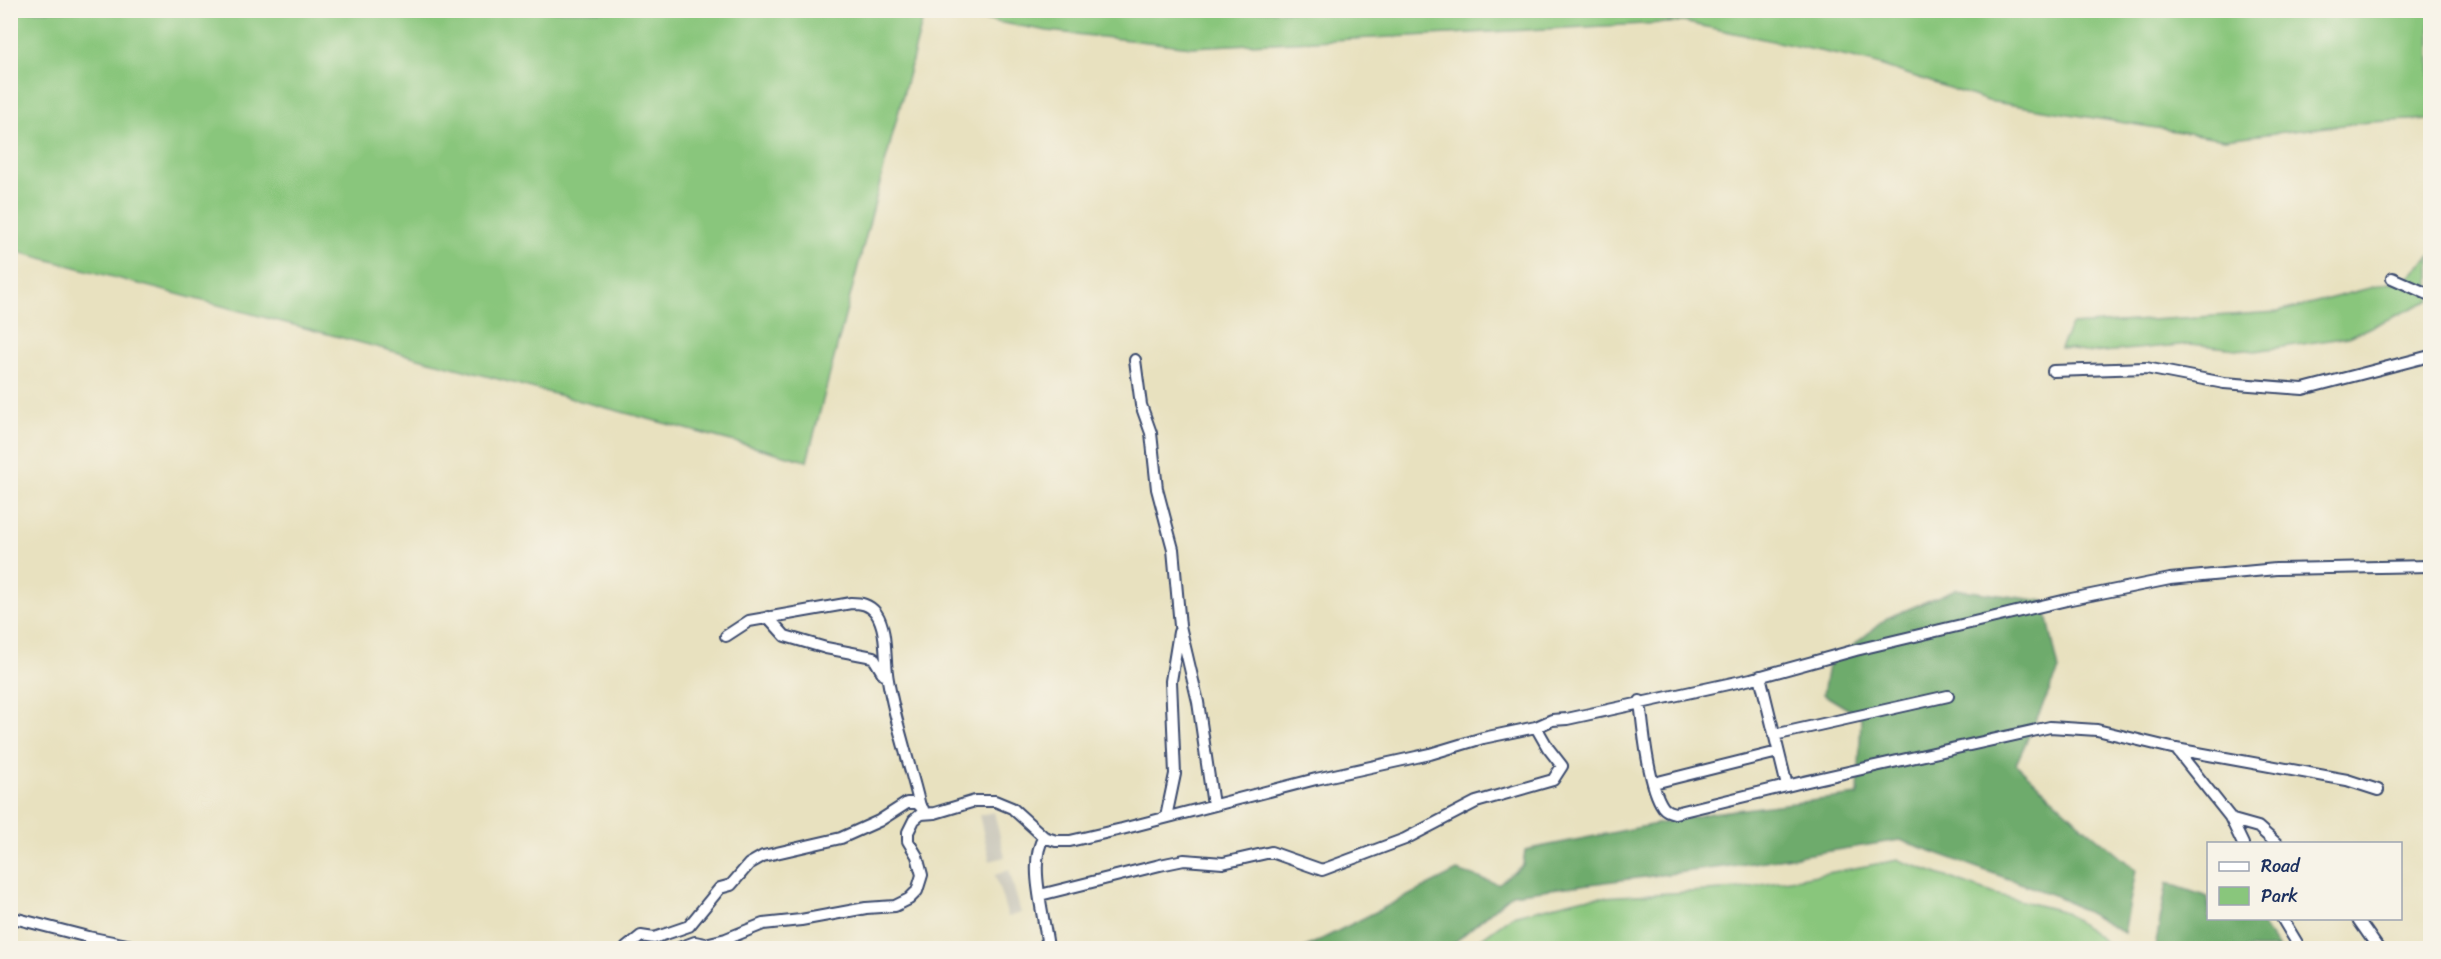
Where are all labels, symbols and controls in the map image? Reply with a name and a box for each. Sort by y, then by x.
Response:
legend [2207,842,2402,920]
text: Road [2261,850,2301,882]
text: Park [2261,880,2298,912]

